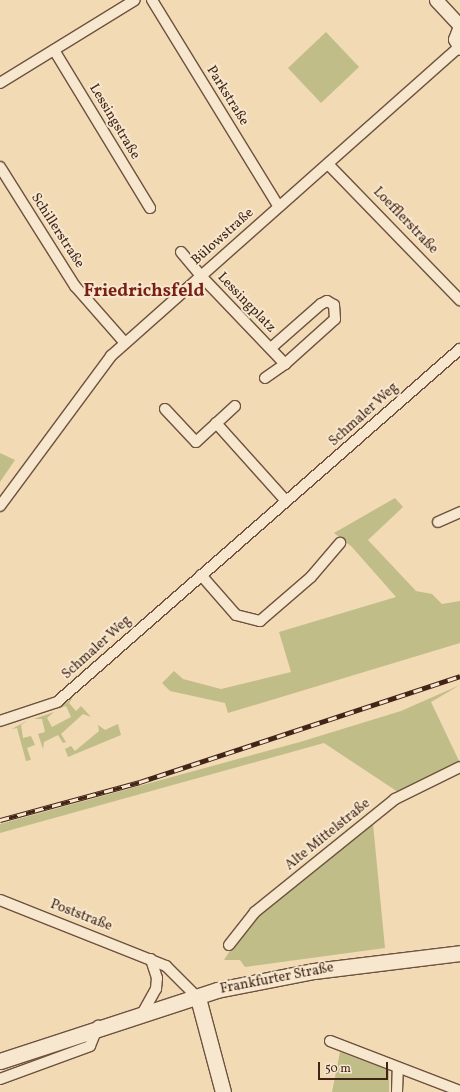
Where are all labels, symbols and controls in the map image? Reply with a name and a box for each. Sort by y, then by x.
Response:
street label: Parkstraße [202,63,252,129]
street label: Lessingstraße [85,81,143,163]
street label: Loefflerstraße [369,184,441,258]
street label: Schillerstraße [27,190,87,272]
street label: Bülowstraße [189,205,257,269]
street label: Lessingplatz [213,269,279,337]
district label: Friedrichsfeld [84,281,204,303]
street label: Schmaler Weg [326,379,402,451]
street label: Schmaler Weg [59,612,135,684]
street label: Alte Mittelstraße [282,796,374,874]
street label: Poststraße [48,897,114,935]
street label: Frankfurter Straße [219,960,335,998]
scale bar [320,1054,390,1080]
text: 50 m [325,1061,351,1077]

